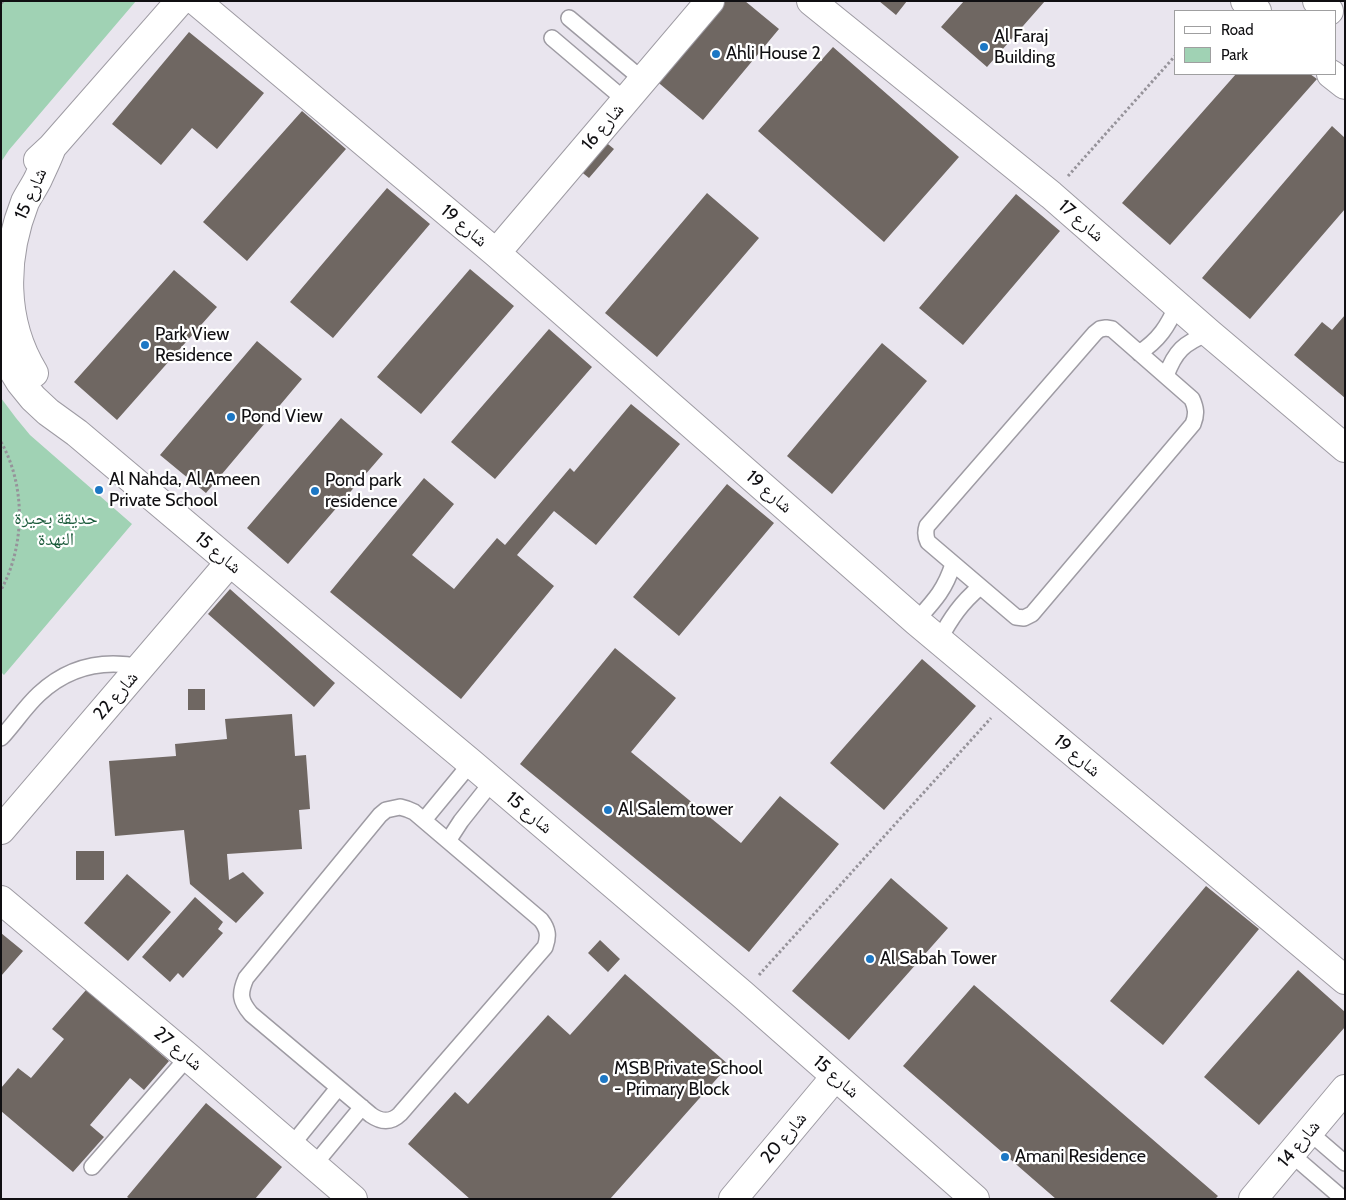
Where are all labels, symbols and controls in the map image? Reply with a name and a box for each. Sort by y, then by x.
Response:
legend [1174,10,1336,75]
text: Road [1221,21,1254,39]
place label: Al Faraj Building [994,26,1055,68]
marker: Al Faraj Building [978,41,990,53]
place label: Ahli House 2 [726,43,821,65]
text: Park [1221,46,1248,64]
marker: Ahli House 2 [710,48,722,60]
street label: شارع 16 [577,99,629,155]
street label: شارع 15 [10,165,52,223]
street label: شارع 17 [1054,195,1108,247]
street label: شارع 19 [436,200,492,252]
place label: Park View Residence [155,324,233,366]
marker: Park View Residence [139,339,151,351]
place label: Pond View [241,406,323,428]
marker: Pond View [225,411,237,423]
street label: شارع 19 [741,466,797,518]
place label: Al Nahda, Al Ameen Private School [109,469,260,512]
place label: Pond park residence [325,470,401,512]
marker: Al Nahda, Al Ameen Private School [93,484,105,496]
marker: Pond park residence [309,485,321,497]
park label: حديقة بحيرة النهدة [14,508,98,550]
street label: شارع 15 [190,527,246,579]
street label: شارع 22 [89,667,143,725]
street label: شارع 19 [1049,730,1105,782]
street label: شارع 15 [501,787,557,839]
place label: Al Salem tower [618,799,733,821]
marker: Al Salem tower [602,804,614,816]
place label: Al Sabah Tower [880,948,997,970]
marker: Al Sabah Tower [864,953,876,965]
street label: شارع 27 [149,1022,207,1076]
street label: شارع 15 [809,1051,863,1103]
place label: MSB Private School - Primary Block [614,1058,763,1100]
marker: MSB Private School - Primary Block [598,1073,610,1085]
street label: شارع 20 [756,1108,812,1168]
street label: شارع 14 [1273,1116,1325,1172]
place label: Amani Residence [1015,1146,1146,1168]
marker: Amani Residence [999,1151,1011,1163]

